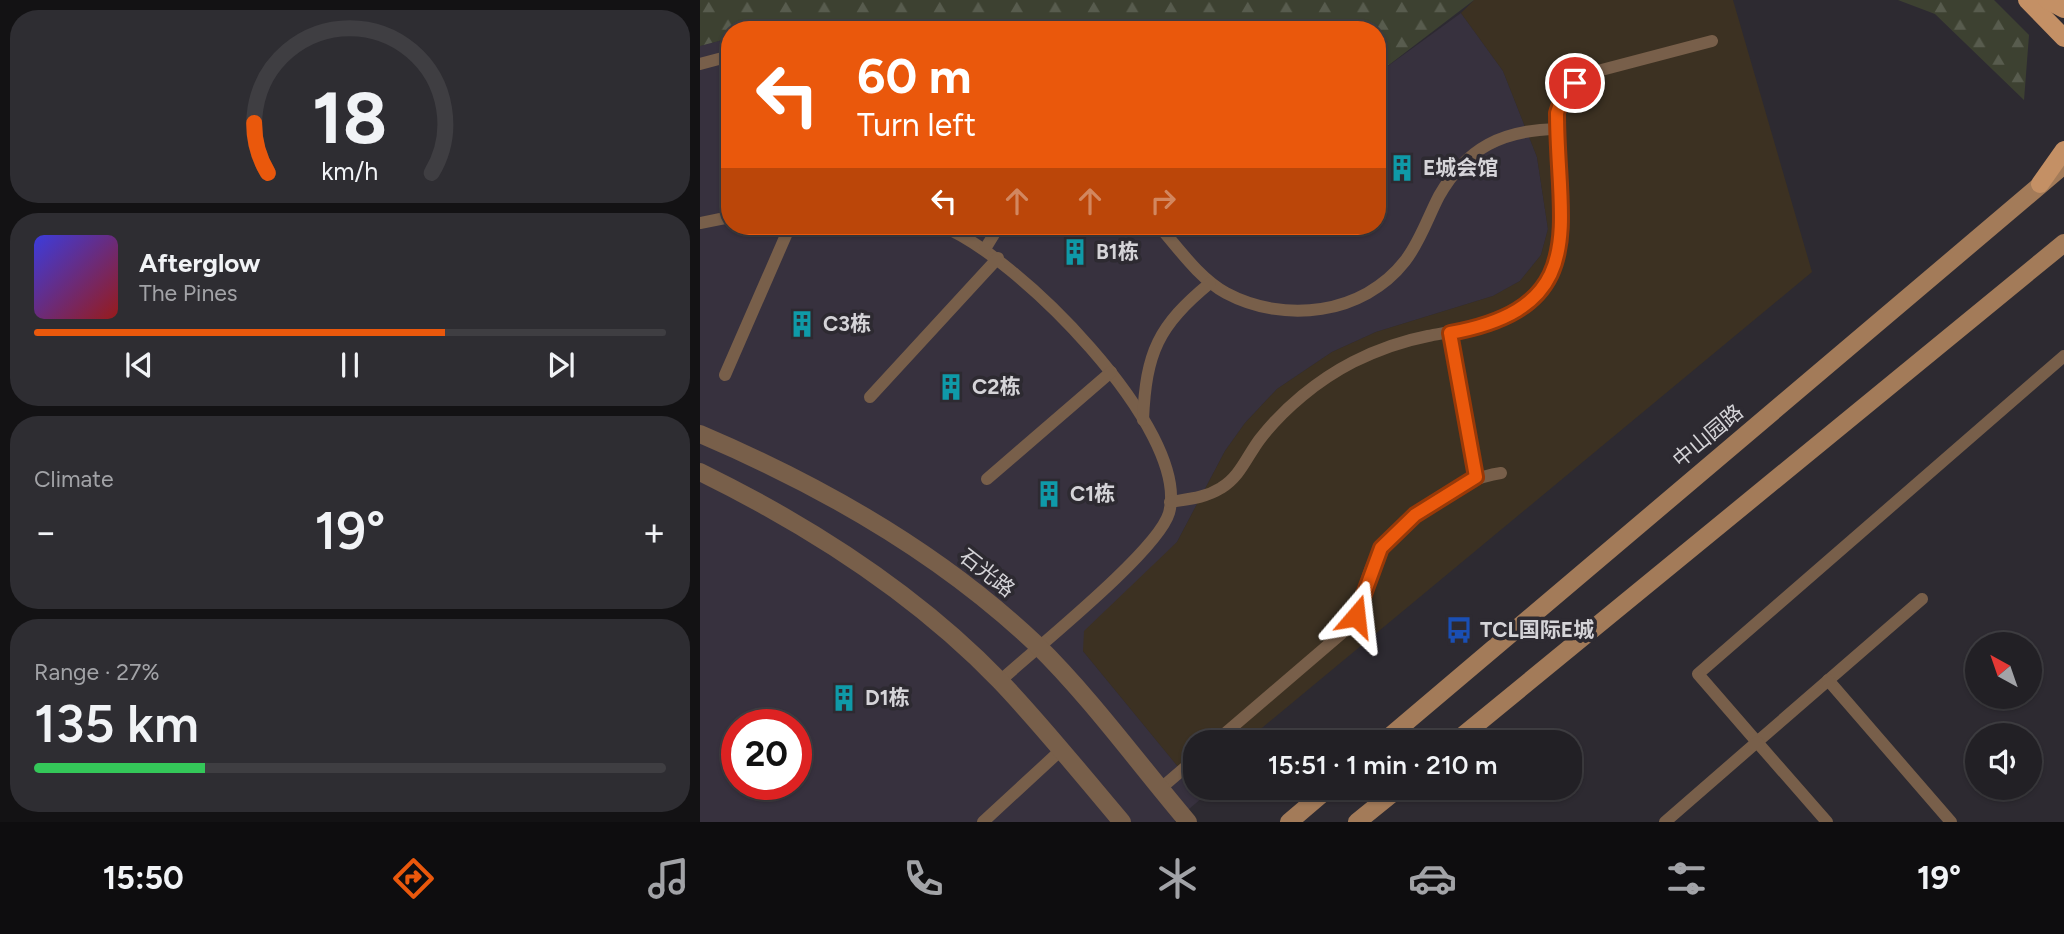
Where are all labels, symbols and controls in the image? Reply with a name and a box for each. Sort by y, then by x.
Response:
text: 60 m [857,46,972,105]
icon: left [742,49,833,140]
pin [1545,53,1605,113]
icon: arrive [1556,64,1594,102]
text: 18 [312,74,388,161]
text: Turn left [857,106,976,144]
building icon: E城会馆 [1387,153,1417,183]
text: km/h [321,155,379,185]
place label: E城会馆 [1423,155,1498,180]
icon: left [925,182,963,220]
icon: ahead [998,182,1036,220]
icon: ahead [1071,182,1109,220]
icon: right [1144,182,1182,220]
building icon: B1栋 [1060,237,1090,267]
place label: B1栋 [1096,239,1139,264]
text: Afterglow [139,247,261,279]
text: The Pines [139,279,238,307]
building icon: C3栋 [787,309,817,339]
place label: C3栋 [823,311,871,336]
icon: previous [120,346,158,384]
icon: pause [331,346,369,384]
icon: next [542,346,580,384]
building icon: C2栋 [936,372,966,402]
place label: C2栋 [972,374,1020,399]
street label: 中山园路 [1667,399,1748,472]
text: Climate [34,465,113,493]
building icon: C1栋 [1034,479,1064,509]
place label: C1栋 [1070,481,1115,506]
text: 19° [314,500,386,562]
text: − [34,509,58,555]
text: + [642,509,666,555]
street label: 石光路 [955,543,1020,602]
position arrow [1319,579,1393,653]
bus stop icon: TCL国际E城 [1444,615,1474,645]
place label: TCL国际E城 [1480,617,1594,642]
north arrow [1965,632,2042,709]
map controls [1965,632,2042,800]
text: Range · 27% [34,658,160,686]
building icon: D1栋 [829,683,859,713]
place label: D1栋 [865,685,910,710]
text: 135 km [34,693,199,755]
speed limit sign: 20 [721,709,812,800]
button: sound [1965,723,2042,800]
text: 15:51 · 1 min · 210 m [1268,749,1497,781]
icon: directions [389,854,438,903]
icon: music [644,854,693,903]
icon: phone [899,854,948,903]
icon: climate [1153,854,1202,903]
icon: car [1408,854,1457,903]
icon: filters [1662,854,1711,903]
text: 15:50 [103,859,184,897]
text: 19° [1917,859,1961,897]

